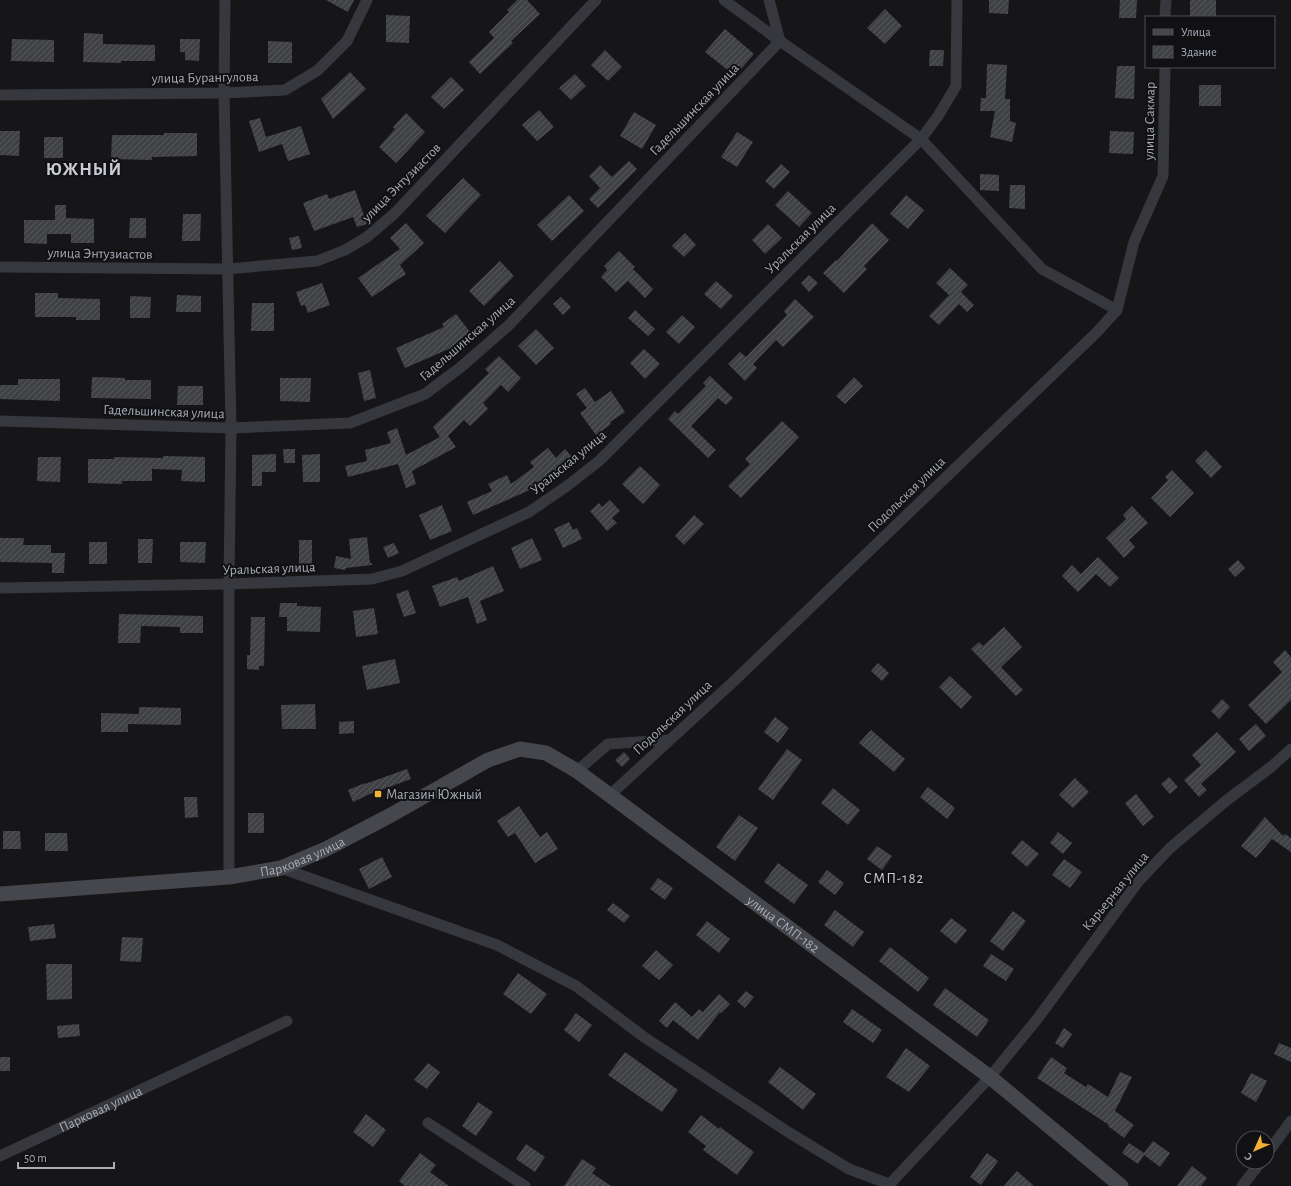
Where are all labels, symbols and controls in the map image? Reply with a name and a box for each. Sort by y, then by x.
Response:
legend [1145,16,1275,68]
text: Улица [1181,26,1211,38]
text: Здание [1181,46,1217,58]
street label: Гадельшинская улица [647,61,742,158]
street label: улица Бурангулова [150,70,259,86]
street label: улица Сакмар [1142,82,1158,161]
street label: улица Энтузиастов [359,141,444,226]
district label: ЮЖНЫЙ [46,159,122,179]
street label: Уральская улица [763,200,839,277]
street label: улица Энтузиастов [46,246,153,262]
street label: Гадельшинская улица [417,293,519,384]
street label: Гадельшинская улица [103,403,226,421]
street label: Уральская улица [528,428,610,498]
street label: Подольская улица [865,454,949,535]
street label: Уральская улица [222,560,316,578]
street label: Подольская улица [631,677,715,758]
place label: Магазин Южный [386,788,482,802]
marker: Магазин Южный [373,789,383,799]
street label: Парковая улица [259,834,348,880]
street label: Карьерная улица [1080,849,1152,934]
district label: СМП-182 [864,871,924,886]
street label: улица СМП-182 [743,893,822,956]
street label: Парковая улица [57,1084,145,1135]
north arrow [1235,1130,1275,1170]
scale bar [18,1144,114,1170]
text: С [1242,1151,1254,1163]
text: 50 m [24,1152,47,1164]

